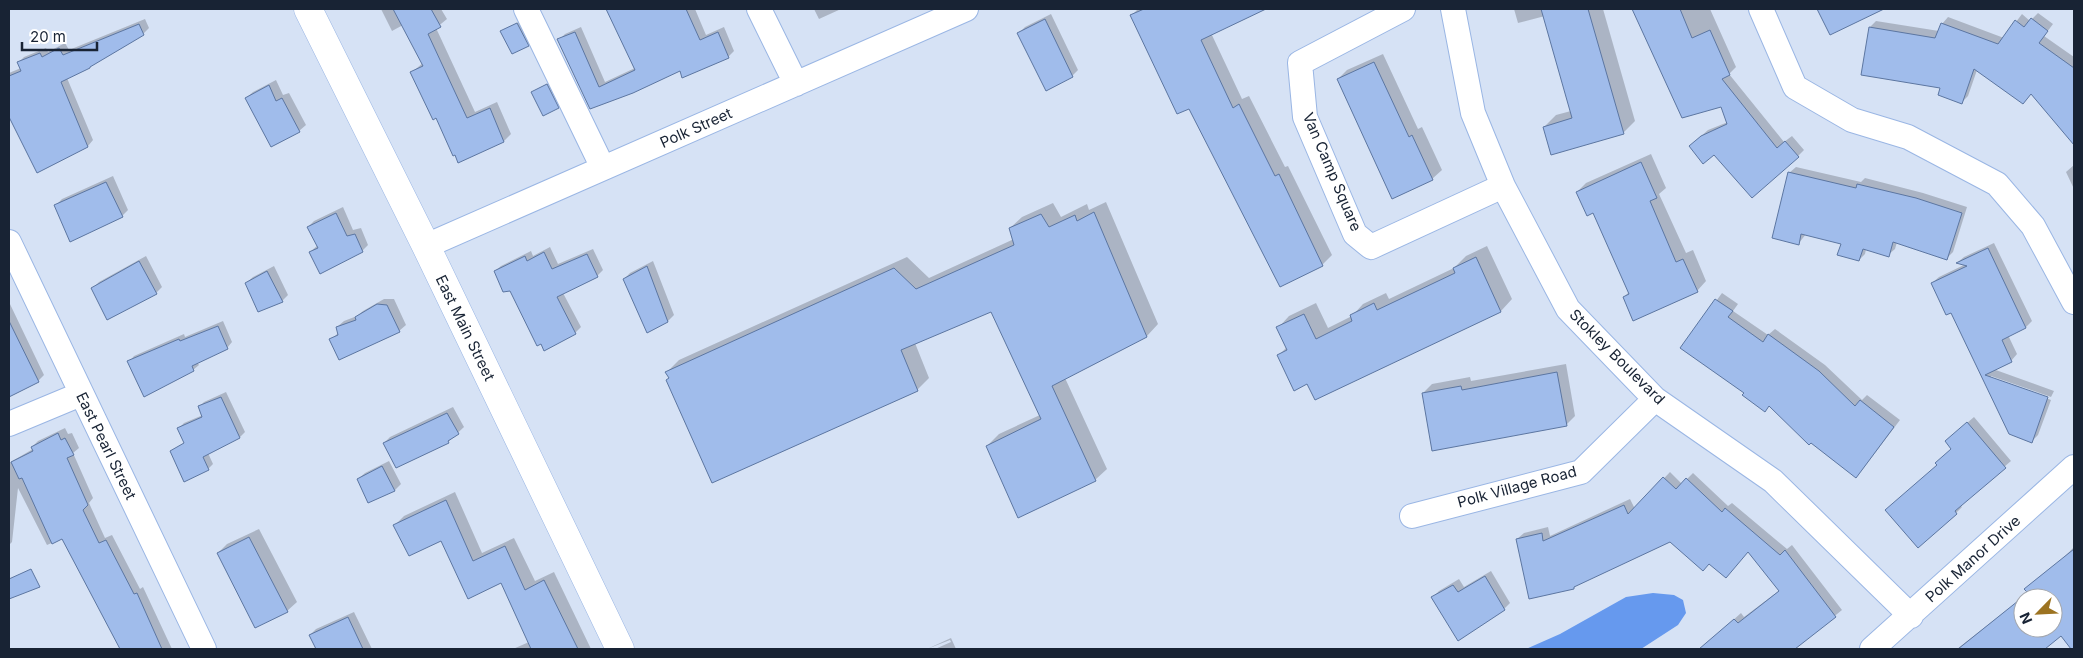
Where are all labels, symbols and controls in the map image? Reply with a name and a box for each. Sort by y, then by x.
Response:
scale bar [22,20,98,52]
text: 20 m [30,27,66,46]
street label: Polk Street [657,103,735,152]
street label: Van Camp Square [1299,110,1366,234]
street label: East Main Street [432,272,499,384]
street label: Stokley Boulevard [1566,305,1669,408]
street label: East Pearl Street [72,389,141,503]
street label: Polk Village Road [1455,461,1579,512]
street label: Polk Manor Drive [1921,511,2024,606]
north arrow [2013,588,2063,638]
text: N [2016,610,2036,627]

